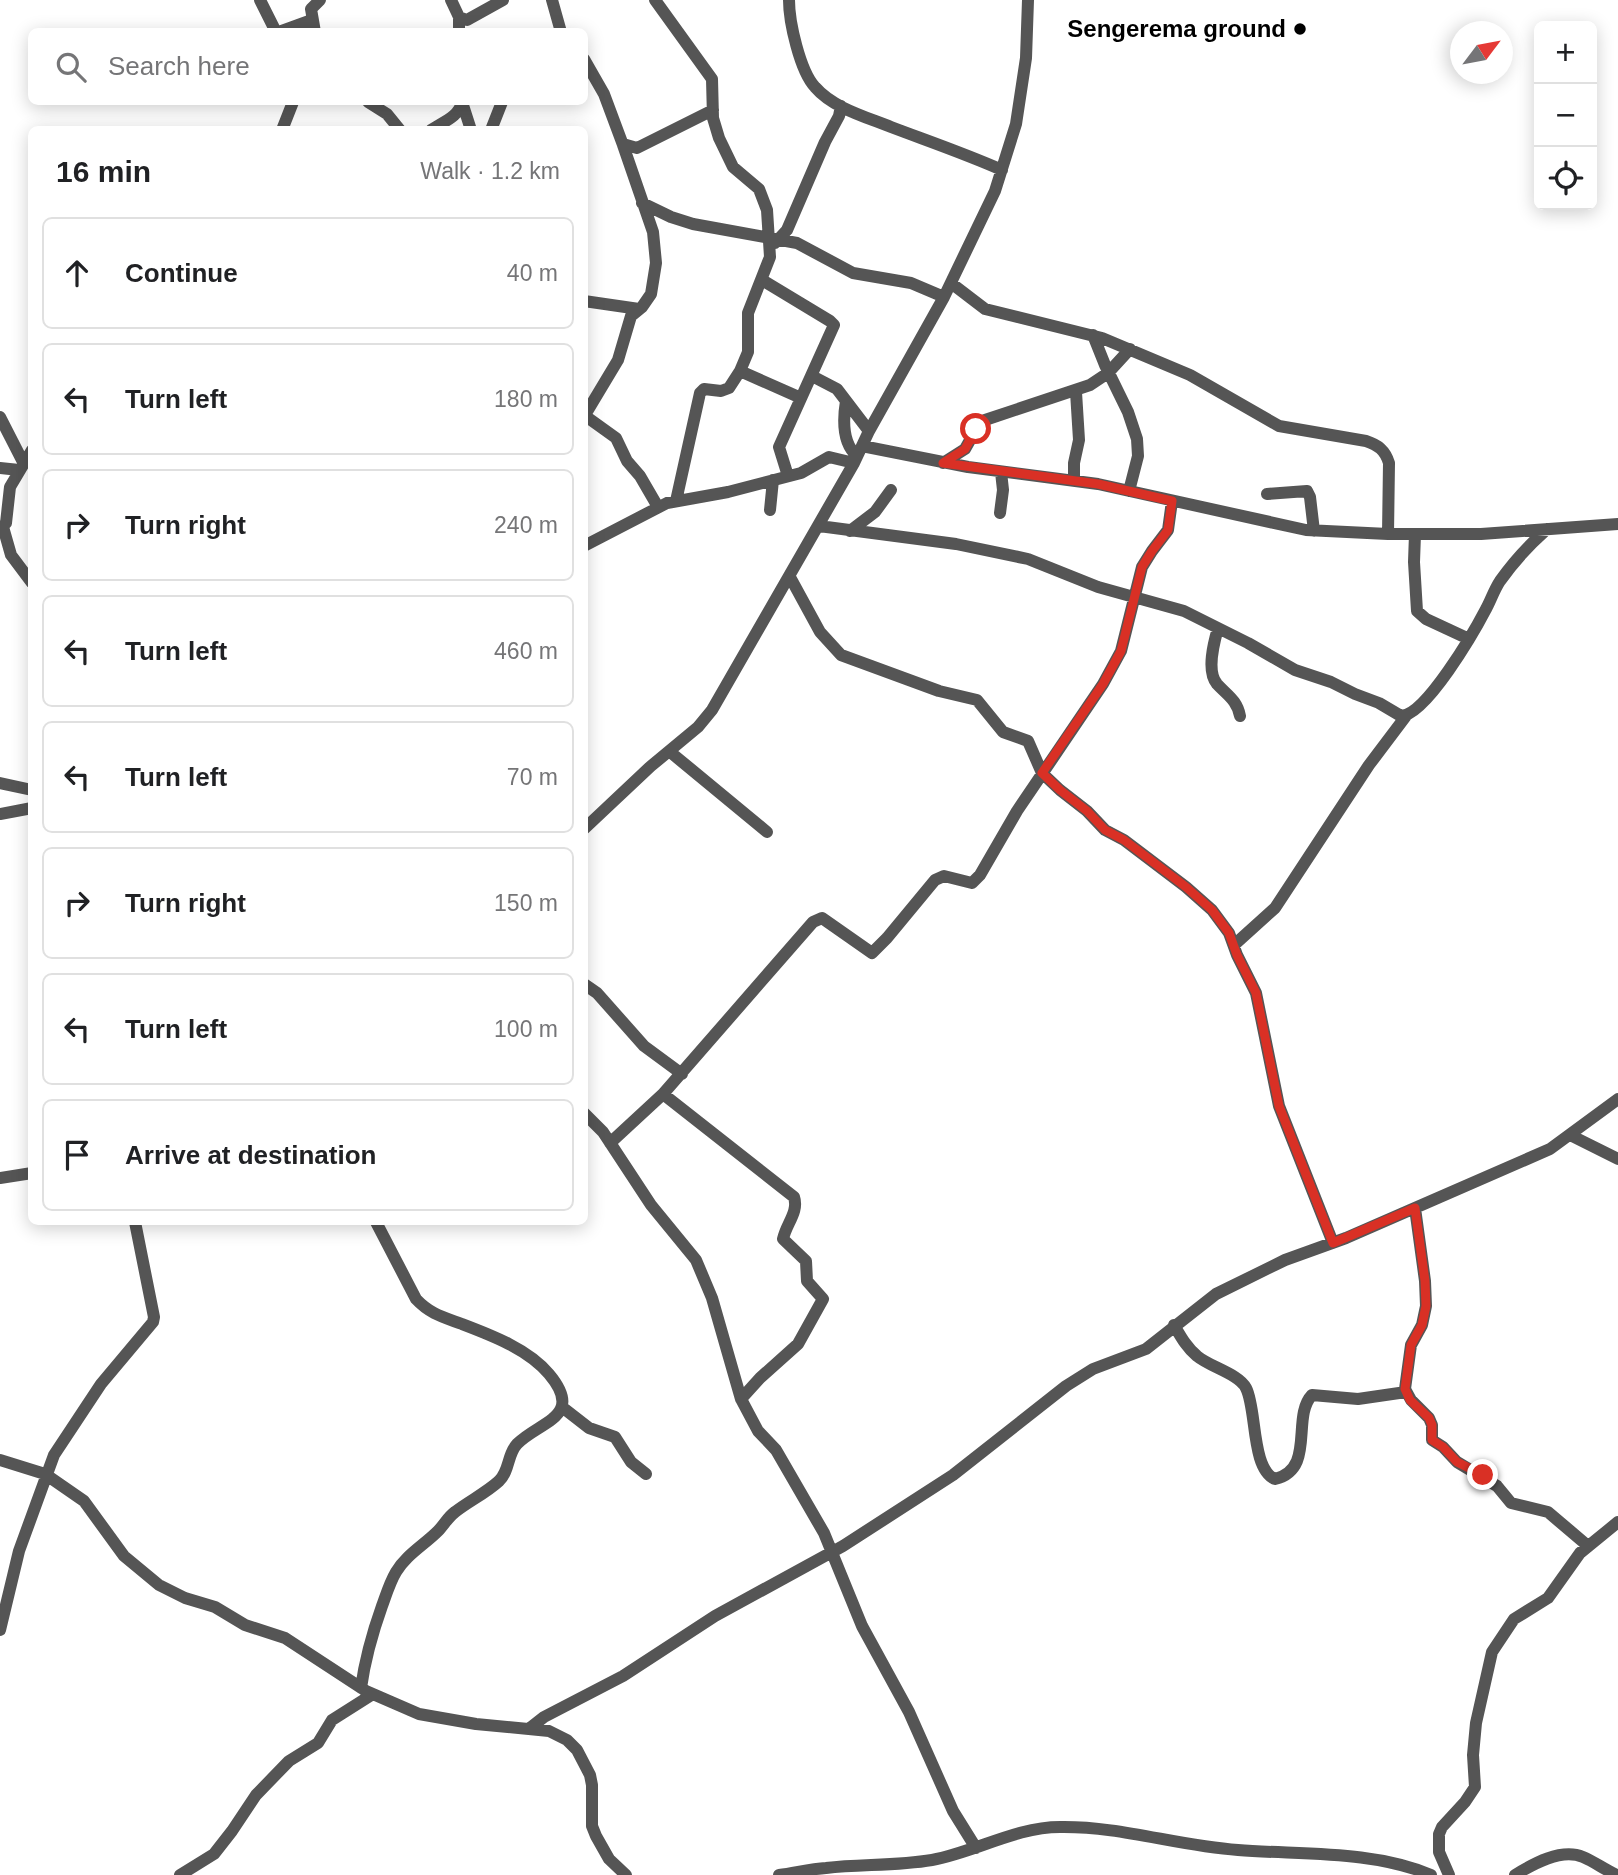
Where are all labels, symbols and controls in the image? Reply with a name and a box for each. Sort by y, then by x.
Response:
place label: Sengerema ground [1067,15,1286,42]
marker: Sengerema ground [1292,21,1308,37]
north arrow [1450,21,1513,84]
map controls [1534,21,1597,210]
button: + [1534,21,1597,84]
search box [28,28,588,105]
icon: search [52,48,90,86]
text: Search here [108,51,250,81]
button: − [1534,84,1597,147]
button: locate [1534,147,1597,210]
text: 16 min [56,155,151,188]
text: Walk · 1.2 km [420,158,560,184]
icon: ahead [58,254,96,292]
text: Continue [125,258,238,288]
text: 40 m [507,260,558,286]
icon: left [58,380,96,418]
text: Turn left [125,384,227,414]
text: 180 m [494,386,558,412]
route start [960,413,991,444]
icon: right [58,506,96,544]
text: Turn right [125,510,246,540]
text: 240 m [494,512,558,538]
icon: left [58,632,96,670]
text: Turn left [125,636,227,666]
text: 460 m [494,638,558,664]
icon: left [58,758,96,796]
text: Turn left [125,762,227,792]
text: 70 m [507,764,558,790]
icon: right [58,884,96,922]
text: Turn right [125,888,246,918]
text: 150 m [494,890,558,916]
icon: left [58,1010,96,1048]
text: Turn left [125,1014,227,1044]
text: 100 m [494,1016,558,1042]
icon: arrive [58,1136,96,1174]
text: Arrive at destination [125,1140,376,1170]
route end [1467,1459,1498,1490]

